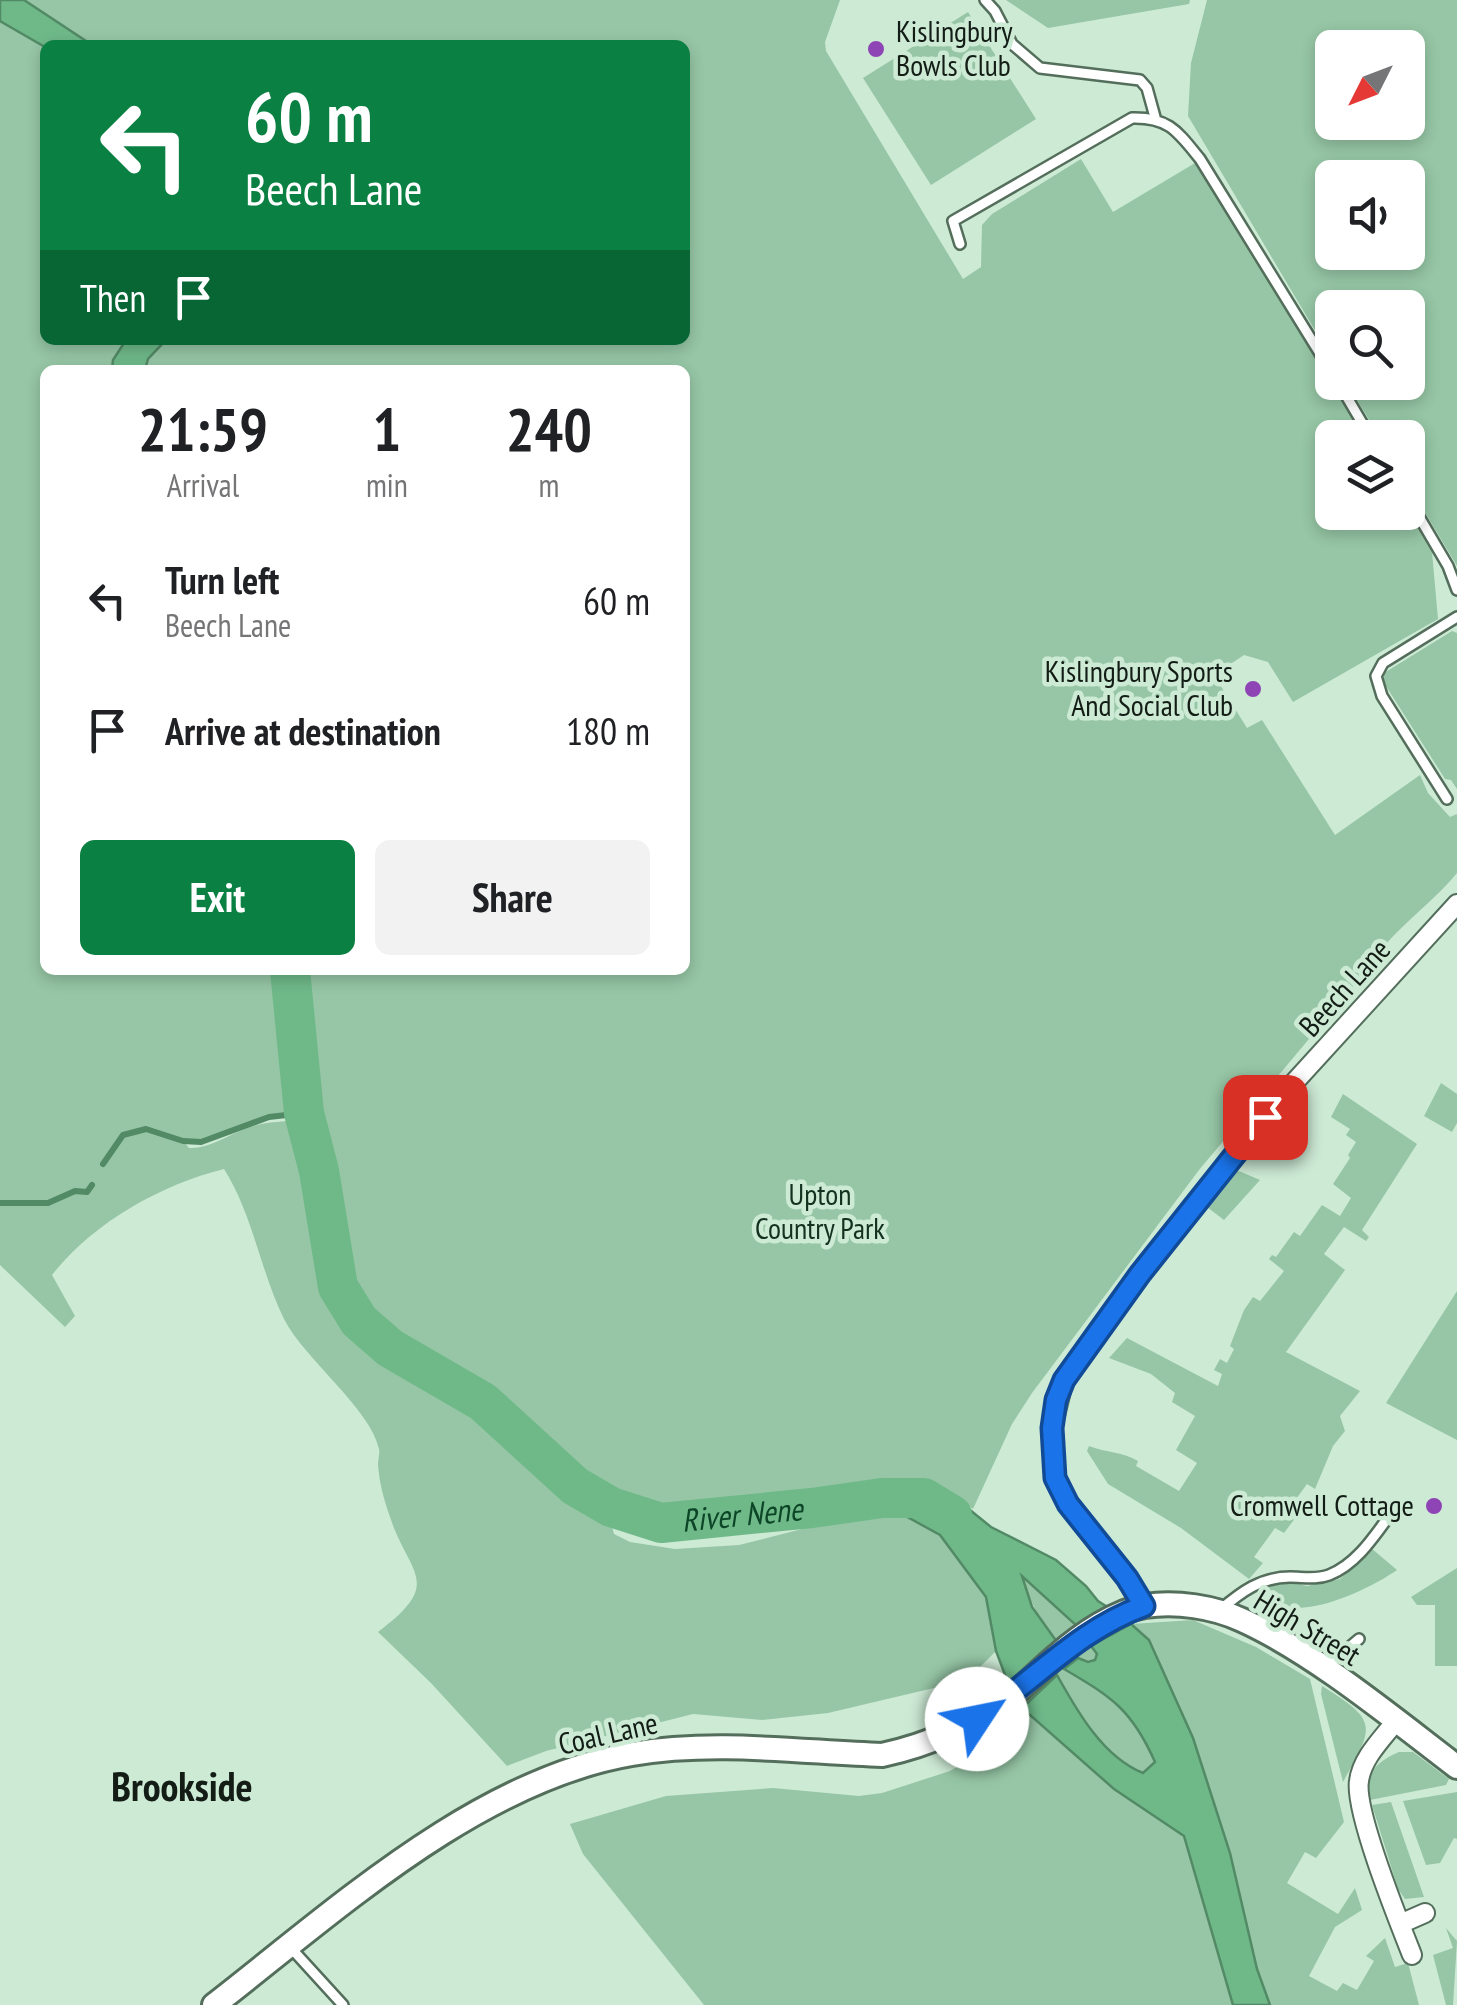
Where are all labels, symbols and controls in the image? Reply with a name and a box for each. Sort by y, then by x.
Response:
place label: Kislingbury Bowls Club [896,11,1013,84]
north arrow [1315,30,1425,140]
map controls [1315,30,1425,530]
marker: Kislingbury Bowls Club [865,38,887,60]
text: 60 m [245,71,373,161]
icon: left [80,80,210,210]
text: Beech Lane [245,159,422,217]
button: sound [1315,160,1425,270]
icon: arrive [166,270,221,325]
text: Then [80,273,146,322]
button: search [1315,290,1425,400]
text: 21:59 [138,390,268,468]
text: 1 [373,390,401,468]
text: 240 [506,390,592,468]
button: layers [1315,420,1425,530]
text: Arrival [167,464,239,506]
text: min [366,464,408,506]
text: m [538,464,559,506]
text: Turn left [165,555,279,604]
icon: left [80,573,135,628]
text: 60 m [583,576,650,625]
text: Beech Lane [165,604,291,646]
place label: Kislingbury Sports And Social Club [1045,651,1233,724]
marker: Kislingbury Sports And Social Club [1242,678,1264,700]
icon: arrive [80,703,135,758]
text: Arrive at destination [165,706,441,755]
text: 180 m [566,706,650,755]
button: Exit [80,840,355,955]
button: Share [375,840,650,955]
street label: Beech Lane [1290,930,1398,1044]
pin [1223,1075,1308,1160]
icon: arrive [1238,1090,1293,1145]
park label: Upton Country Park [755,1174,885,1247]
place label: Cromwell Cottage [1230,1485,1414,1524]
water label: River Nene [680,1487,806,1541]
marker: Cromwell Cottage [1423,1495,1445,1517]
street label: High Street [1247,1580,1369,1674]
position arrow [925,1667,1029,1771]
street label: Coal Lane [554,1702,661,1763]
district label: Brookside [111,1760,253,1812]

